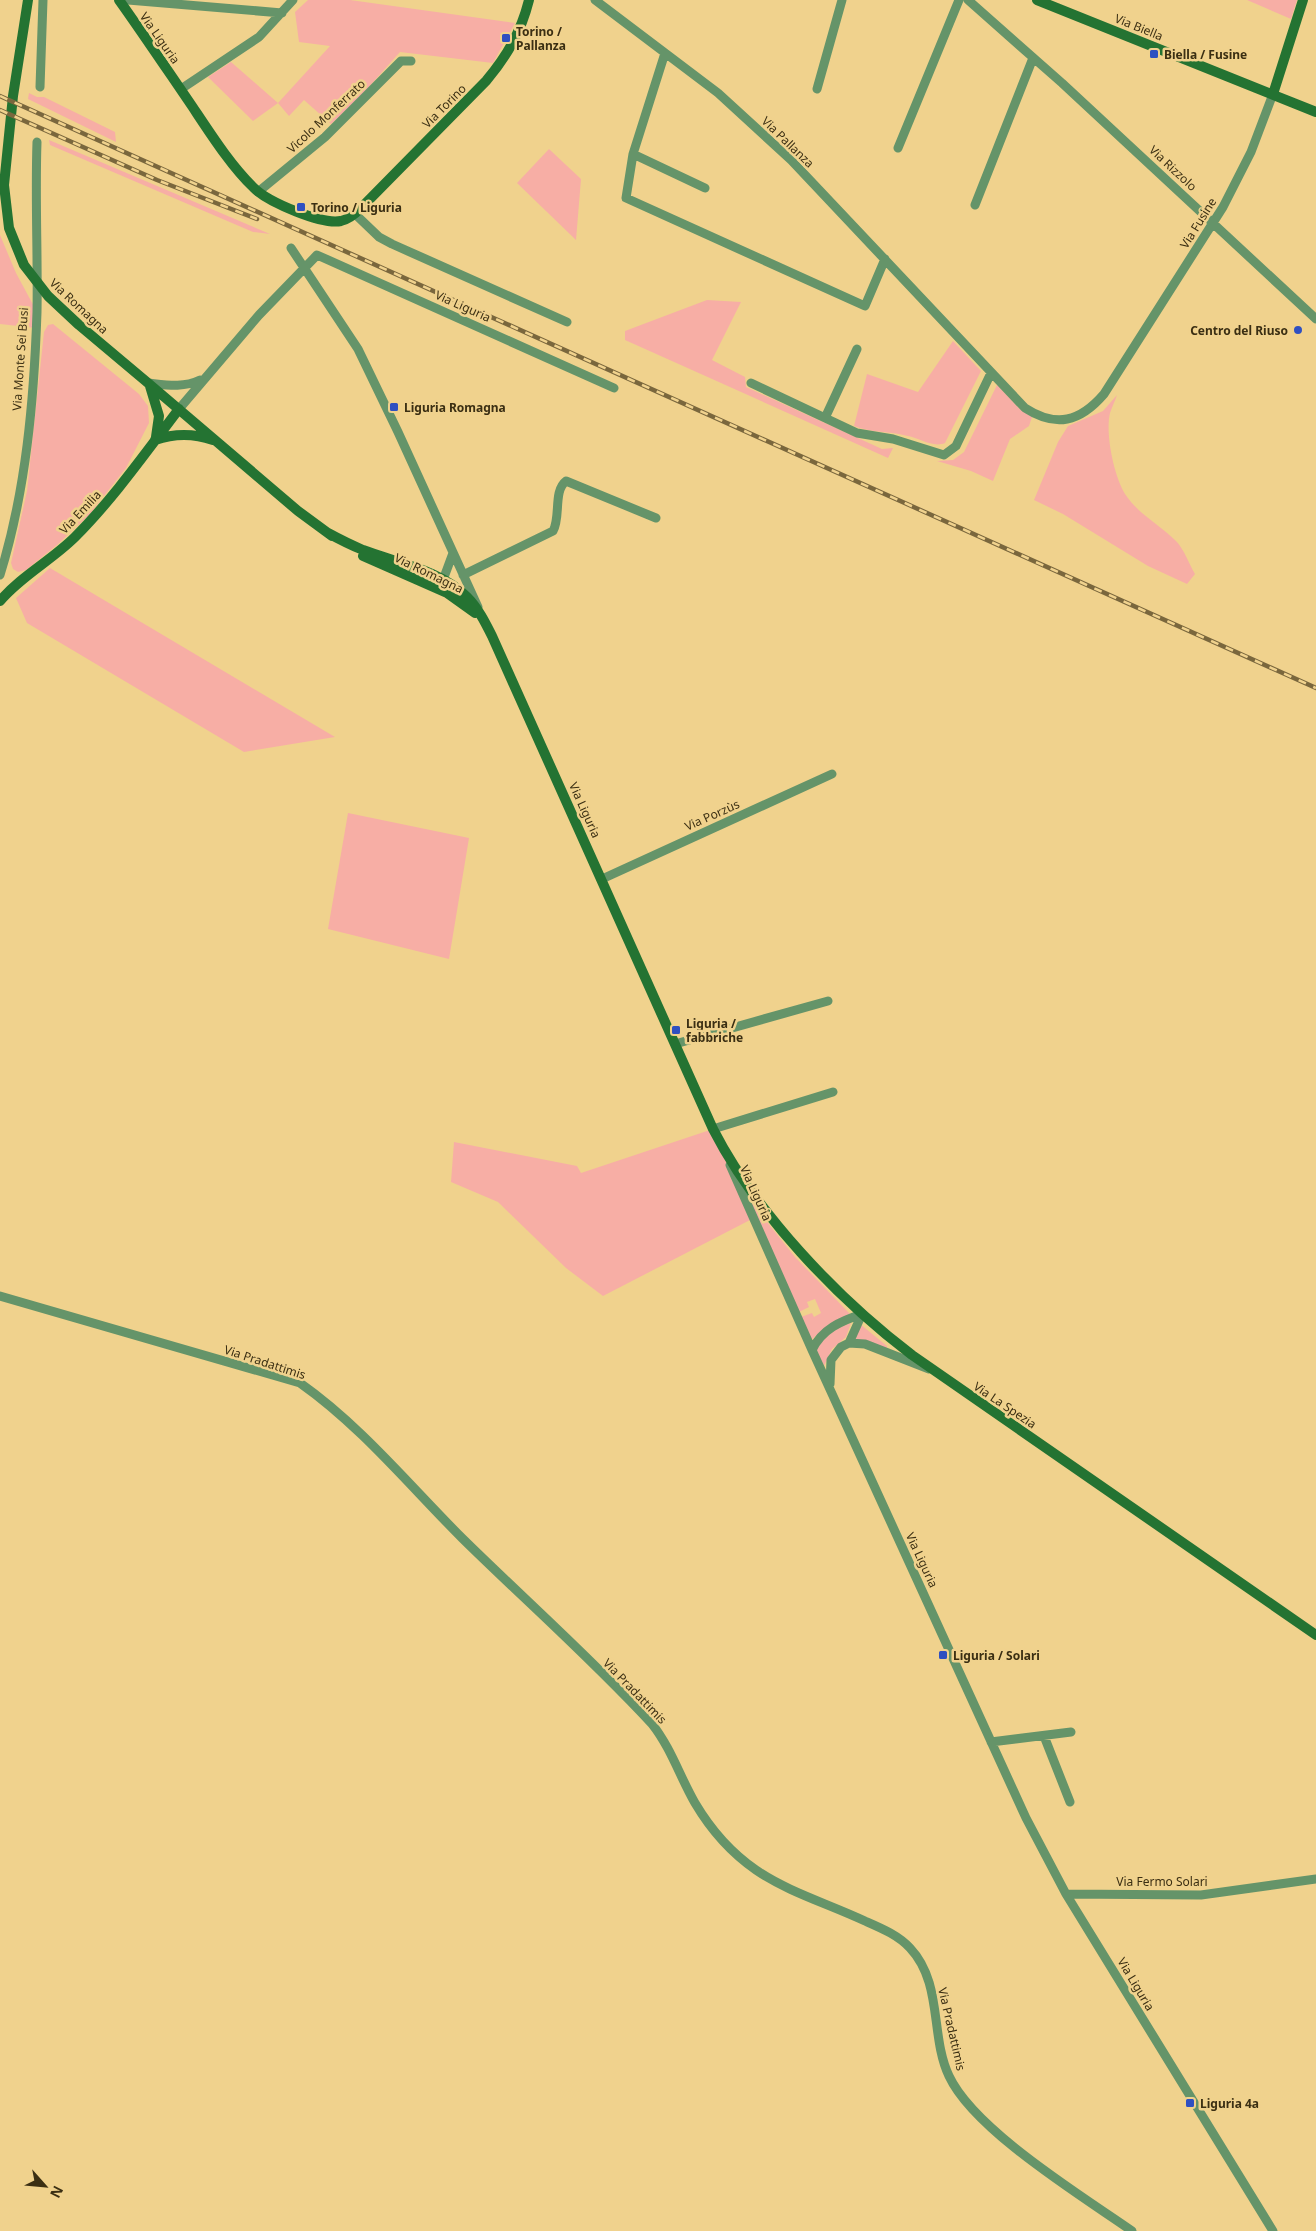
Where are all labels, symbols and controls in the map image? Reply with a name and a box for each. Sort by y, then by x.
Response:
street label: Via Liguria [136,9,184,67]
street label: Via Biella [1112,10,1166,44]
place label: Torino / Pallanza [516,23,566,54]
marker: Torino / Pallanza [500,32,512,44]
place label: Biella / Fusine [1164,46,1247,63]
marker: Biella / Fusine [1148,48,1160,60]
street label: Vicolo Monferrato [283,75,369,157]
street label: Via Torino [418,80,470,132]
street label: Via Pallanza [758,113,818,171]
street label: Via Rizzolo [1145,141,1201,195]
street label: Via Fusine [1176,194,1220,252]
place label: Torino / Liguria [311,199,402,216]
marker: Torino / Liguria [295,201,307,213]
street label: Via Romagna [46,274,112,338]
street label: Via Liguria [433,286,493,326]
street label: Via Monte Sei Busi [8,307,32,411]
place label: Centro del Riuso [1190,322,1288,339]
marker: Centro del Riuso [1292,324,1304,336]
place label: Liguria Romagna [404,399,506,416]
marker: Liguria Romagna [388,401,400,413]
street label: Via Emilia [55,486,105,538]
street label: Via Romagna [392,549,466,597]
street label: Via Liguria [565,780,605,840]
street label: Via Porzùs [682,795,742,835]
place label: Liguria / fabbriche [686,1015,743,1046]
marker: Liguria / fabbriche [670,1024,682,1036]
street label: Via Liguria [736,1163,776,1223]
street label: Via Pradattimis [222,1341,308,1383]
street label: Via La Spezia [970,1378,1040,1432]
street label: Via Liguria [902,1530,942,1590]
place label: Liguria / Solari [953,1647,1040,1664]
marker: Liguria / Solari [937,1649,949,1661]
street label: Via Pradattimis [599,1655,671,1728]
street label: Via Fermo Solari [1116,1873,1208,1890]
street label: Via Liguria [1113,1954,1159,2014]
street label: Via Pradattimis [934,1986,970,2072]
place label: Liguria 4a [1200,2095,1259,2112]
marker: Liguria 4a [1184,2097,1196,2109]
north arrow [20,2161,70,2211]
text: N [46,2183,68,2202]

